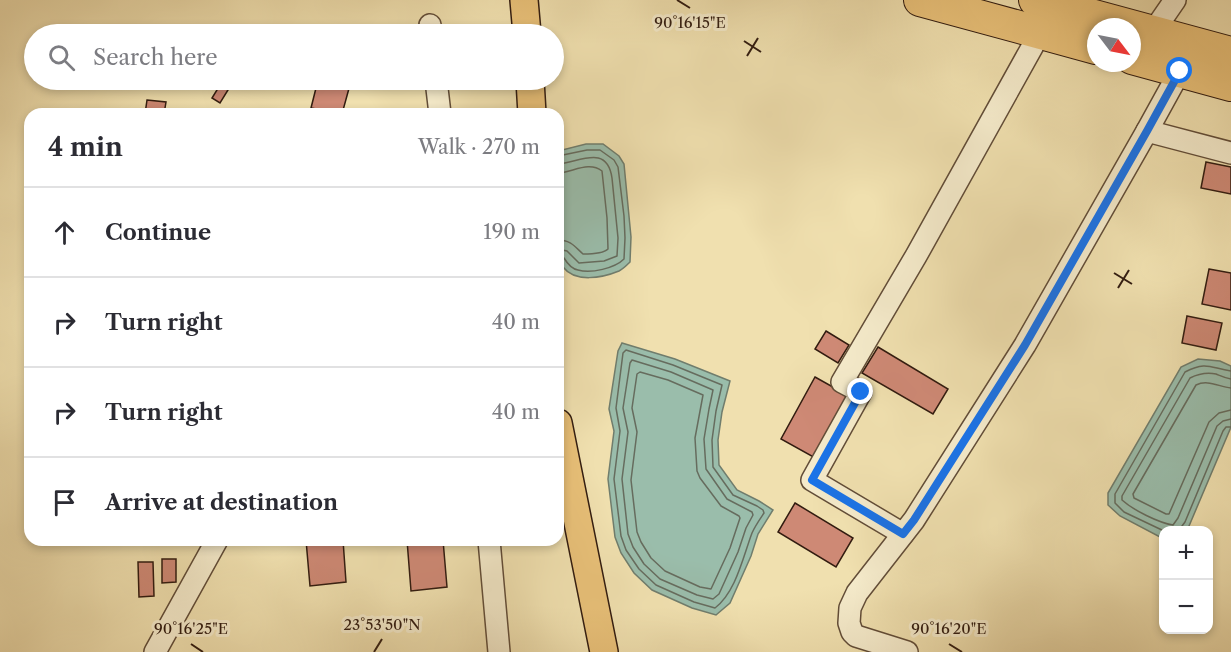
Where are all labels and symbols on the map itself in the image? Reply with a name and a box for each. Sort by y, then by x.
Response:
text: 90°16'15"E [654,13,726,32]
north arrow [1087,18,1141,72]
route start [1166,57,1192,83]
route end [847,378,873,404]
text: 23°53'50"N [343,615,421,634]
text: 90°16'25"E [154,619,228,638]
text: 90°16'20"E [911,619,987,638]

